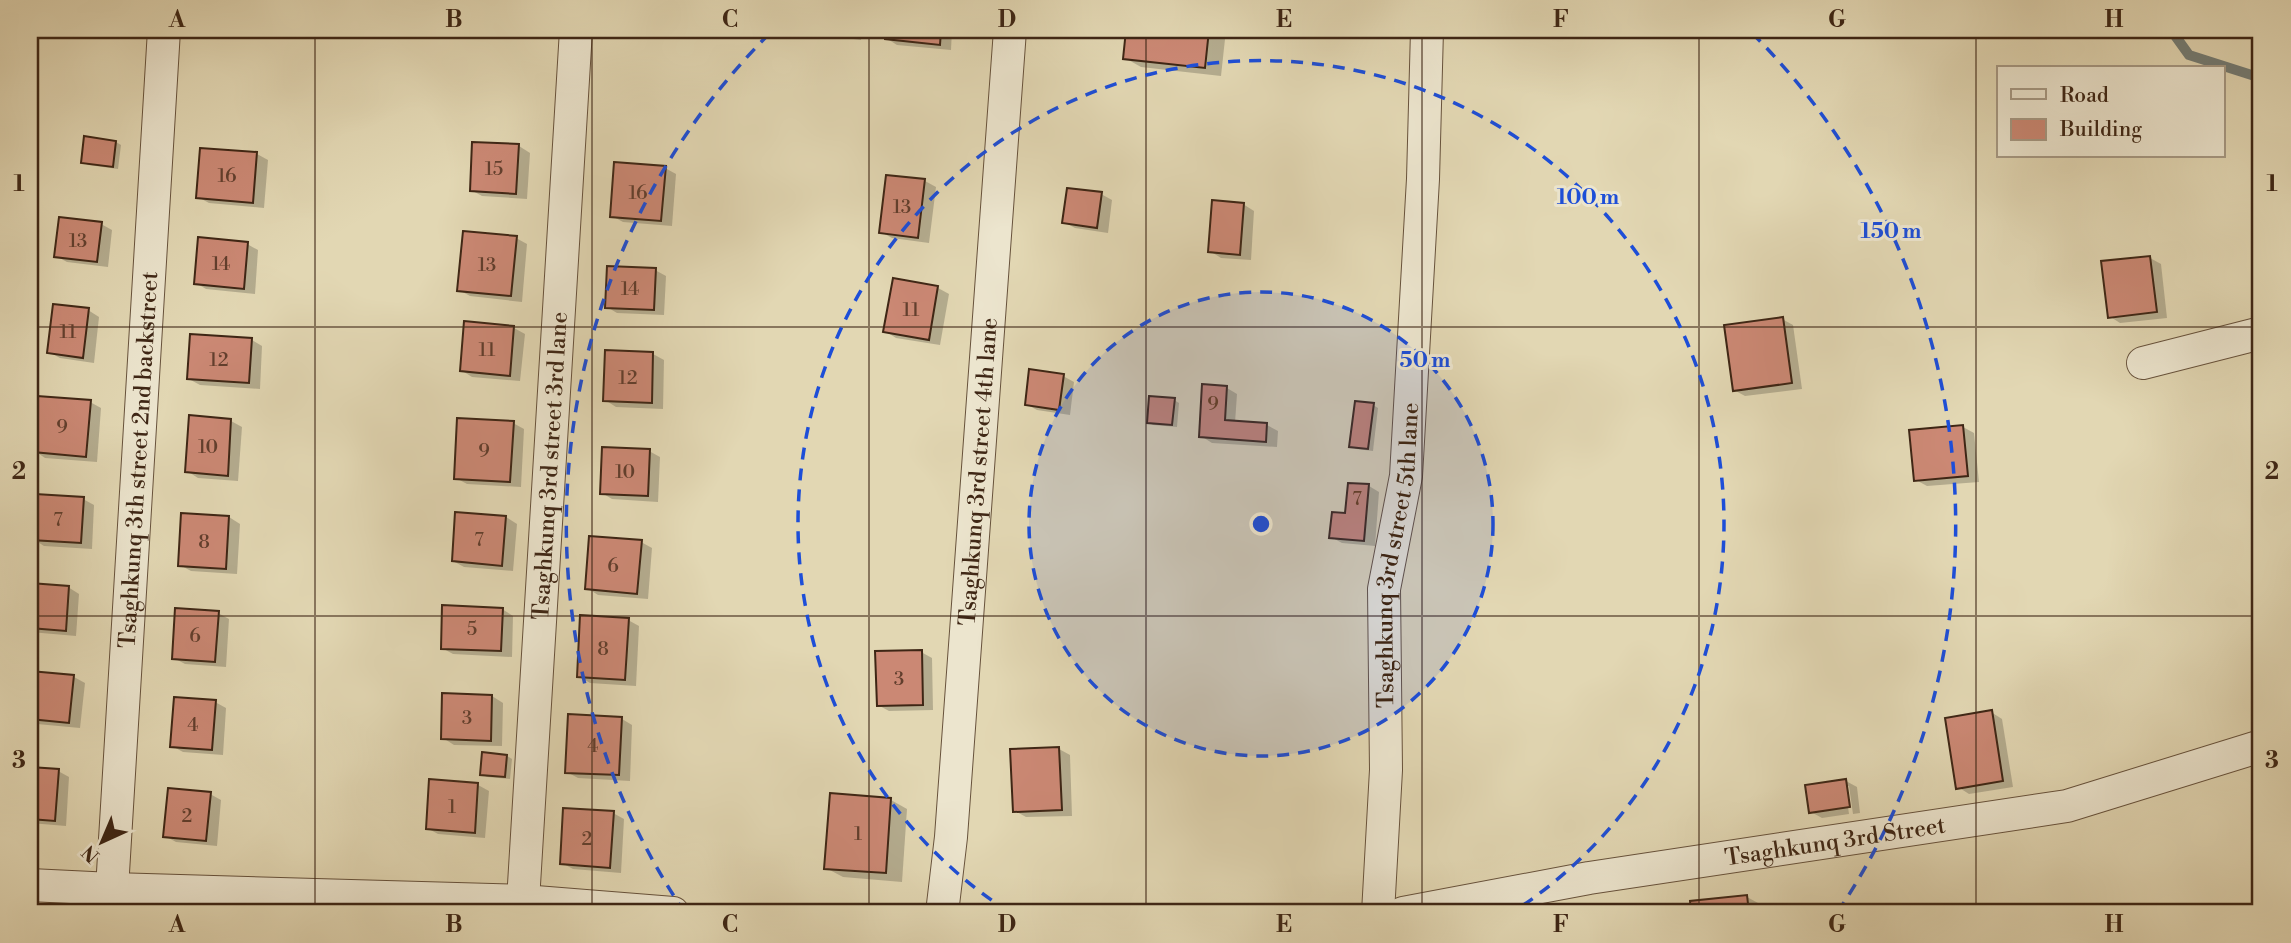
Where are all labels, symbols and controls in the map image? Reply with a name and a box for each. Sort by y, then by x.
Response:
text: A [168,6,186,34]
text: B [445,6,463,34]
text: C [722,6,738,34]
text: D [998,6,1016,34]
text: E [1276,6,1292,34]
text: F [1553,6,1569,34]
text: G [1828,6,1846,34]
text: H [2105,6,2124,34]
legend [1997,66,2224,158]
text: Road [2060,83,2109,109]
text: Building [2059,117,2142,143]
house number: 15 [485,157,503,181]
house number: 16 [217,164,237,188]
text: 1 [13,170,25,198]
text: 1 [2266,170,2278,198]
house number: 16 [628,181,648,205]
text: 100 m [1557,185,1619,211]
house number: 13 [893,195,911,219]
text: 150 m [1861,219,1921,245]
house number: 13 [69,229,87,253]
house number: 14 [212,252,230,276]
house number: 13 [478,253,496,277]
street label: Tsaghkunq 3th street 2nd backstreet [114,271,164,649]
house number: 14 [621,277,639,301]
house number: 11 [903,298,920,322]
street label: Tsaghkunq 3rd street 3rd lane [527,311,574,621]
street label: Tsaghkunq 3rd street 4th lane [953,317,1004,627]
house number: 11 [60,320,77,344]
house number: 11 [479,338,496,362]
house number: 12 [209,348,229,372]
text: 50 m [1400,348,1450,374]
house number: 12 [618,366,638,390]
house number: 9 [1207,392,1219,416]
street label: Tsaghkunq 3rd street 5th lane [1371,402,1425,708]
house number: 9 [56,415,68,439]
house number: 10 [198,435,218,459]
house number: 9 [478,439,490,463]
text: 2 [12,458,26,486]
text: 2 [2265,458,2279,486]
house number: 10 [615,460,635,484]
house number: 7 [1352,487,1362,511]
house number: 7 [53,508,63,532]
centre of rings [1249,512,1273,536]
house number: 7 [474,528,484,552]
house number: 8 [198,530,210,554]
house number: 6 [607,554,619,578]
house number: 5 [467,617,477,641]
house number: 6 [189,624,201,648]
house number: 8 [597,637,609,661]
house number: 3 [894,667,904,691]
house number: 3 [462,706,472,730]
house number: 4 [187,713,199,737]
house number: 4 [587,734,599,758]
text: 3 [12,747,26,775]
text: 3 [2265,747,2279,775]
house number: 1 [448,795,456,819]
house number: 2 [182,804,192,828]
north arrow [66,806,136,876]
street label: Tsaghkunq 3rd Street [1723,812,1947,872]
house number: 1 [854,822,862,846]
house number: 2 [582,827,592,851]
text: N [77,840,105,867]
text: A [168,911,186,939]
text: B [445,911,463,939]
text: C [722,911,738,939]
text: D [998,911,1016,939]
text: E [1276,911,1292,939]
text: F [1553,911,1569,939]
text: G [1828,911,1846,939]
text: H [2105,911,2124,939]

